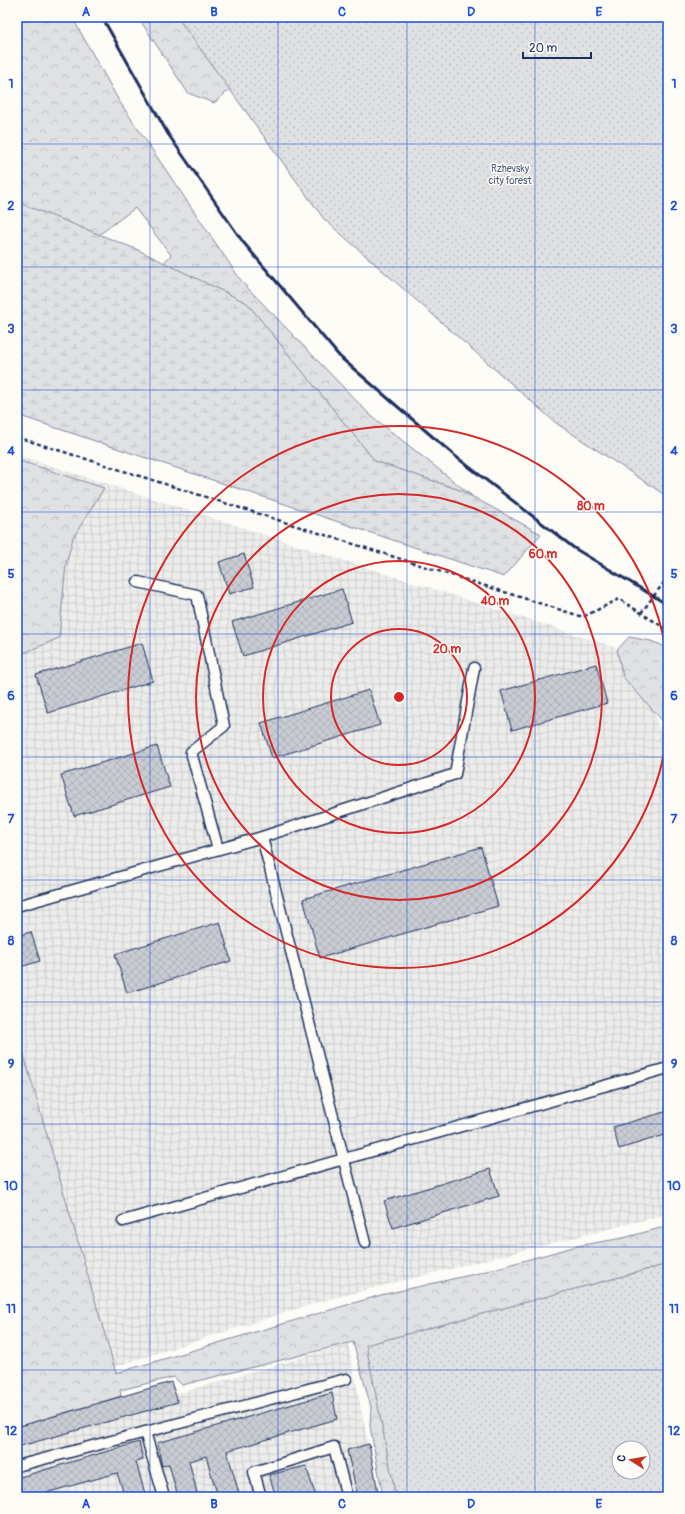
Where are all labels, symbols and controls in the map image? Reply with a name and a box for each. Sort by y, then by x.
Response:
text: A [82,4,91,20]
text: B [210,4,218,20]
text: C [338,4,346,20]
text: D [467,4,475,20]
text: E [596,4,603,20]
scale bar [523,34,591,60]
text: 20 m [529,41,558,56]
text: 1 [8,76,14,92]
text: 1 [671,76,677,92]
park label: Rzhevsky city forest [489,163,532,187]
text: 2 [7,198,15,214]
text: 2 [670,198,678,214]
text: 3 [7,321,15,337]
text: 3 [670,321,678,337]
text: 4 [7,443,15,459]
text: 4 [670,443,678,459]
text: 80 m [577,499,605,514]
text: 60 m [529,547,558,562]
text: 5 [7,566,15,582]
text: 5 [670,566,678,582]
text: 40 m [480,594,510,609]
text: 20 m [433,642,461,657]
text: 6 [7,688,15,704]
text: 6 [670,688,678,704]
centre of rings [392,690,406,704]
text: 7 [8,811,15,827]
text: 7 [671,811,678,827]
text: 8 [8,933,15,949]
text: 8 [671,933,678,949]
text: 9 [8,1056,15,1072]
text: 9 [671,1056,678,1072]
text: 10 [4,1178,18,1194]
text: 10 [667,1178,681,1194]
text: 11 [6,1301,16,1317]
text: 11 [669,1301,679,1317]
text: 12 [5,1423,17,1439]
text: 12 [668,1423,680,1439]
north arrow [611,1440,651,1480]
text: С [615,1453,629,1463]
text: A [82,1496,91,1512]
text: B [210,1496,218,1512]
text: C [338,1496,346,1512]
text: D [467,1496,475,1512]
text: E [596,1496,603,1512]

